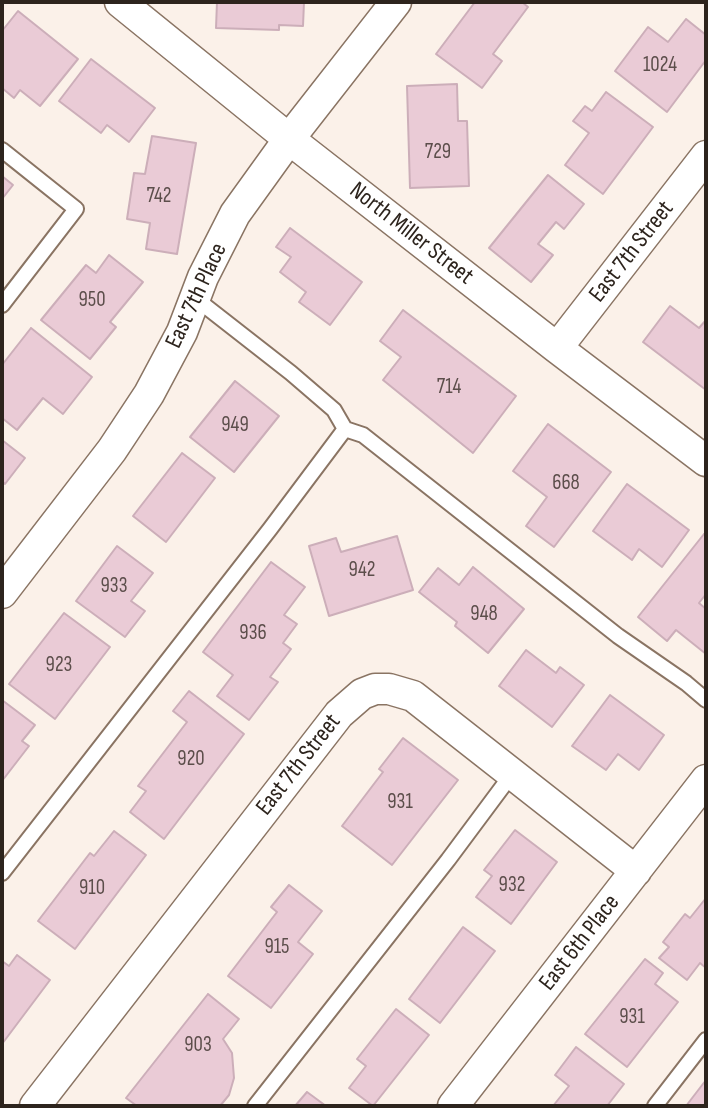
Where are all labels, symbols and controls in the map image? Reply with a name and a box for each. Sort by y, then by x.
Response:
house number: 1024 [643,53,677,79]
house number: 729 [425,140,451,166]
street label: North Miller Street [343,177,479,291]
house number: 742 [147,184,171,210]
street label: East 7th Street [584,196,680,308]
street label: East 7th Place [160,239,234,353]
house number: 950 [78,288,106,314]
house number: 714 [437,375,461,401]
house number: 949 [221,413,249,439]
house number: 668 [552,471,580,497]
house number: 942 [349,558,375,584]
house number: 933 [101,574,127,600]
house number: 948 [470,602,498,628]
house number: 936 [239,621,267,647]
house number: 923 [46,653,72,679]
street label: East 7th Street [251,709,347,821]
house number: 920 [177,747,205,773]
house number: 931 [387,790,413,816]
house number: 932 [499,873,525,899]
house number: 910 [79,876,105,902]
street label: East 6th Place [534,889,626,997]
house number: 915 [264,935,290,961]
house number: 931 [619,1005,645,1031]
house number: 903 [184,1033,212,1059]

